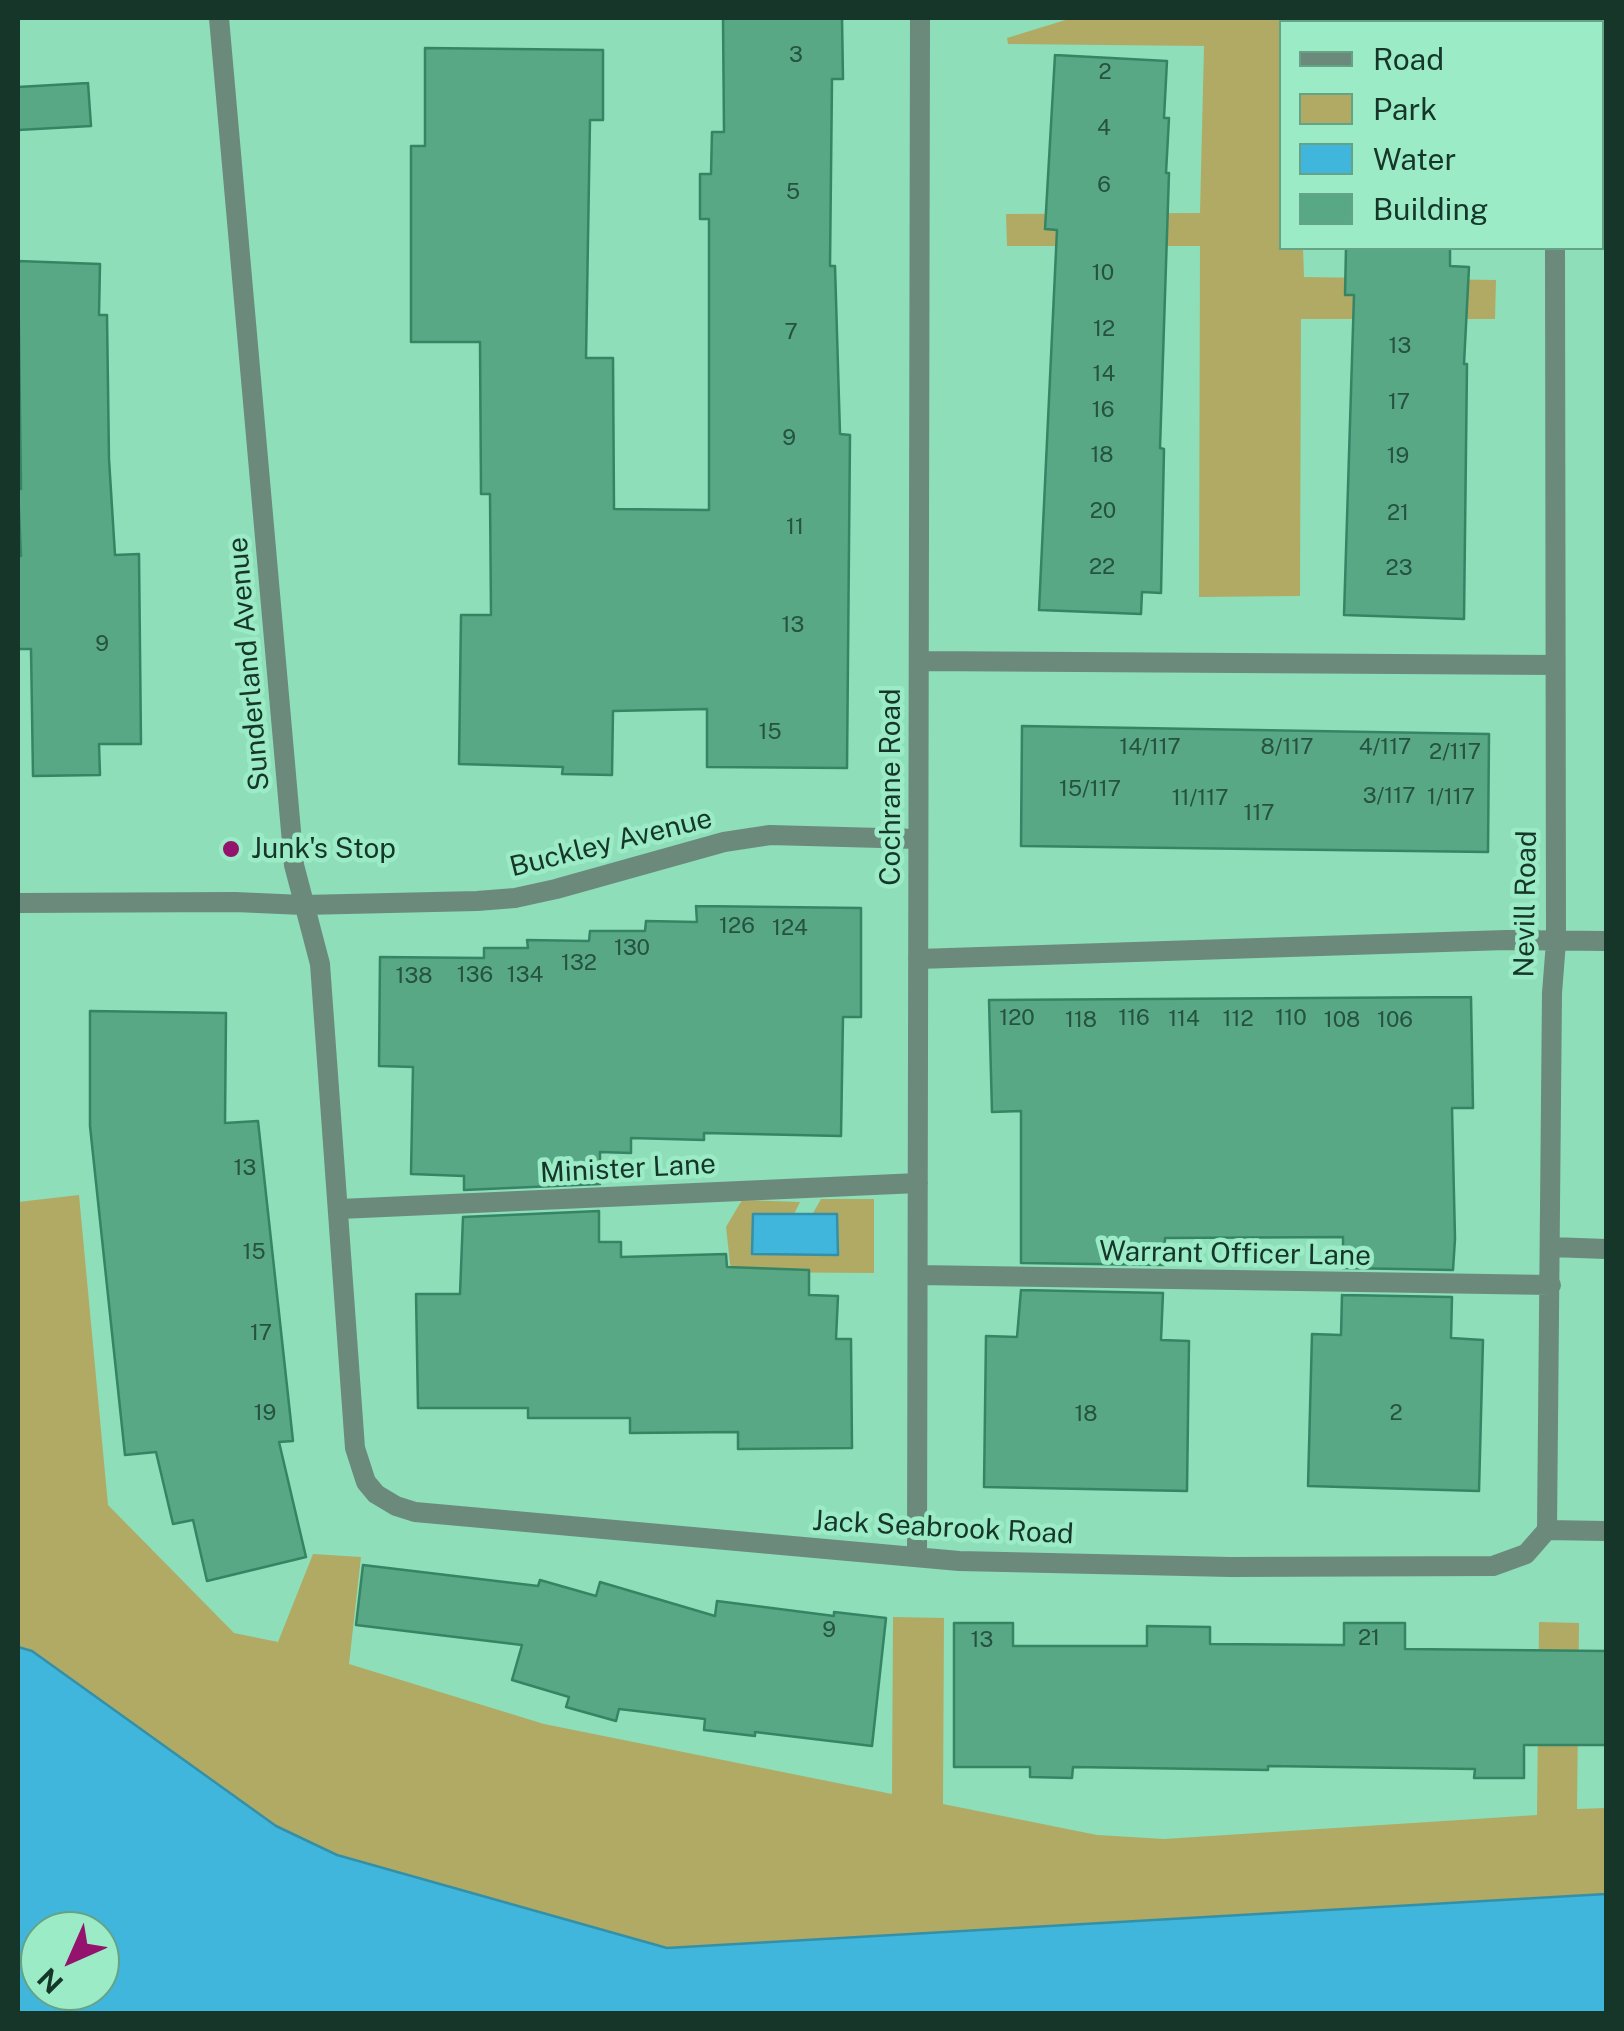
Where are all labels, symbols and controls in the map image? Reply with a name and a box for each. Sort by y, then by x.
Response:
legend [1279,20,1604,250]
text: Road [1373,41,1444,77]
house number: 3 [789,42,803,68]
house number: 2 [1098,59,1112,85]
text: Park [1373,91,1437,127]
house number: 4 [1097,115,1111,141]
text: Water [1373,141,1456,177]
house number: 6 [1097,172,1111,198]
house number: 5 [786,179,800,205]
text: Building [1373,191,1488,227]
house number: 10 [1092,260,1114,286]
house number: 12 [1093,316,1115,342]
house number: 7 [784,319,798,345]
house number: 13 [1389,333,1411,359]
house number: 14 [1093,361,1115,387]
house number: 17 [1388,389,1410,415]
house number: 16 [1092,397,1114,423]
house number: 9 [782,425,796,451]
house number: 18 [1090,442,1114,468]
house number: 19 [1387,443,1409,469]
house number: 20 [1090,498,1116,524]
house number: 21 [1387,500,1409,526]
house number: 11 [786,514,804,540]
street label: Sunderland Avenue [221,536,277,792]
house number: 22 [1089,554,1115,580]
house number: 23 [1386,555,1412,581]
house number: 13 [782,612,804,638]
house number: 9 [95,631,109,657]
street label: Cochrane Road [874,688,908,886]
house number: 15 [758,719,782,745]
house number: 14/117 [1119,734,1181,760]
house number: 8/117 [1260,734,1314,760]
house number: 4/117 [1359,734,1411,760]
house number: 2/117 [1429,739,1481,765]
house number: 15/117 [1059,776,1121,802]
house number: 3/117 [1363,783,1415,809]
house number: 1/117 [1427,784,1475,810]
house number: 11/117 [1172,785,1228,811]
house number: 117 [1243,800,1275,826]
street label: Buckley Avenue [506,802,716,884]
street label: Nevill Road [1508,830,1544,978]
place label: Junk's Stop [251,832,396,866]
marker: Junk's Stop [220,838,242,860]
house number: 126 [719,913,755,939]
house number: 124 [772,915,808,941]
house number: 130 [614,935,650,961]
house number: 132 [561,950,597,976]
house number: 136 [457,962,493,988]
house number: 134 [507,962,543,988]
house number: 138 [396,963,432,989]
house number: 120 [999,1005,1035,1031]
house number: 116 [1118,1005,1150,1031]
house number: 110 [1275,1005,1307,1031]
house number: 114 [1168,1006,1200,1032]
house number: 112 [1222,1006,1254,1032]
house number: 118 [1065,1007,1097,1033]
house number: 108 [1324,1007,1360,1033]
house number: 106 [1377,1007,1413,1033]
street label: Minister Lane [539,1148,717,1190]
house number: 13 [234,1155,256,1181]
street label: Warrant Officer Lane [1099,1235,1371,1273]
house number: 15 [242,1239,266,1265]
house number: 17 [250,1320,272,1346]
house number: 19 [254,1400,276,1426]
house number: 2 [1389,1400,1403,1426]
house number: 18 [1074,1401,1098,1427]
street label: Jack Seabrook Road [811,1504,1075,1552]
house number: 9 [822,1617,836,1643]
house number: 21 [1358,1625,1380,1651]
house number: 13 [971,1627,993,1653]
north arrow [20,1911,120,2011]
text: N [30,1962,69,2001]

